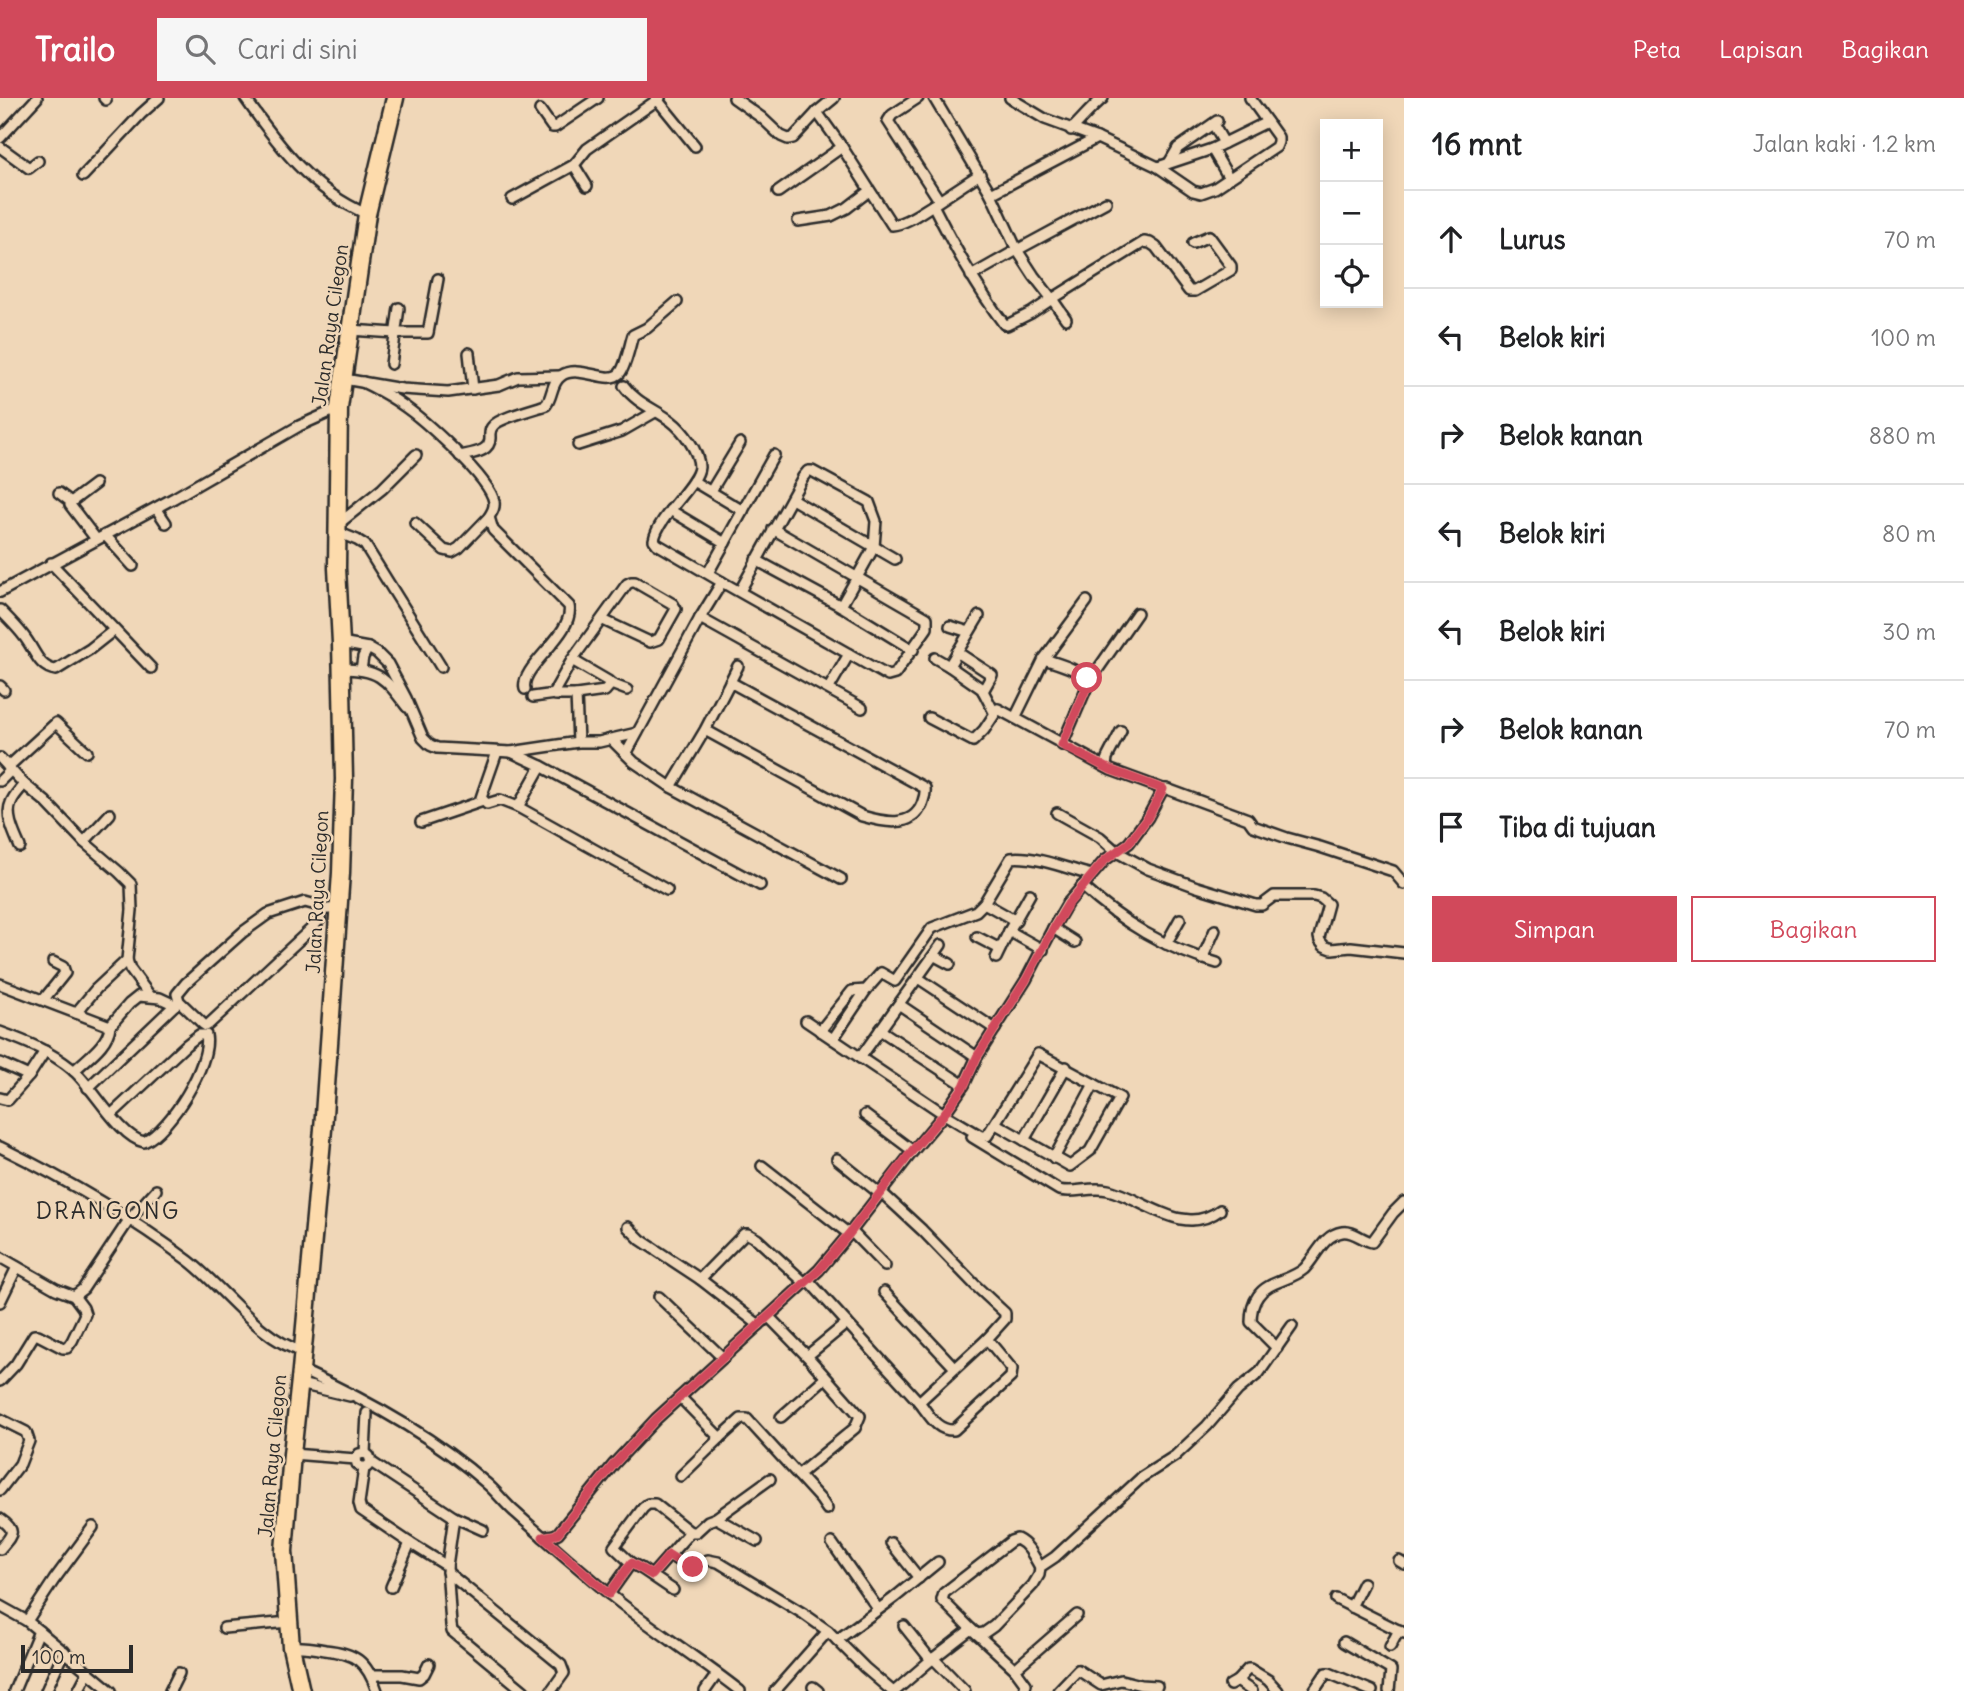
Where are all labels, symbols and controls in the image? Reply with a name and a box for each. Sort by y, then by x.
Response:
search box [157,18,647,81]
text: Trailo [35,28,115,70]
icon: search [181,30,219,68]
text: Cari di sini [237,33,358,66]
text: Peta [1633,34,1681,64]
text: Lapisan [1719,34,1803,64]
text: Bagikan [1841,34,1929,64]
map controls [1320,119,1383,308]
button: + [1320,119,1383,182]
text: 16 mnt [1432,125,1522,163]
text: Jalan kaki · 1.2 km [1753,129,1936,158]
button: − [1320,182,1383,245]
icon: ahead [1432,220,1470,258]
text: Lurus [1499,223,1566,256]
text: 70 m [1884,225,1936,254]
street label: Jalan Raya Cilegon [307,242,353,408]
button: locate [1320,245,1383,308]
icon: left [1432,318,1470,356]
text: Belok kiri [1499,321,1605,354]
text: 100 m [1871,323,1936,352]
icon: right [1432,416,1470,454]
text: Belok kanan [1499,419,1643,452]
text: 880 m [1869,421,1936,450]
icon: left [1432,514,1470,552]
text: Belok kiri [1499,517,1605,550]
text: 80 m [1882,519,1936,548]
icon: left [1432,612,1470,650]
text: Belok kiri [1499,615,1605,648]
text: 30 m [1882,617,1936,646]
route start [1071,662,1102,693]
icon: right [1432,710,1470,748]
text: Belok kanan [1499,713,1643,746]
text: 70 m [1884,715,1936,744]
icon: arrive [1432,808,1470,846]
street label: Jalan Raya Cilegon [301,810,333,974]
text: Tiba di tujuan [1499,811,1656,844]
button: Simpan [1432,896,1677,962]
button: Bagikan [1691,896,1936,962]
district label: DRANGONG [36,1196,180,1225]
street label: Jalan Raya Cilegon [253,1373,291,1539]
route end [677,1551,708,1582]
scale bar [21,1642,133,1674]
text: 100 m [32,1645,86,1669]

